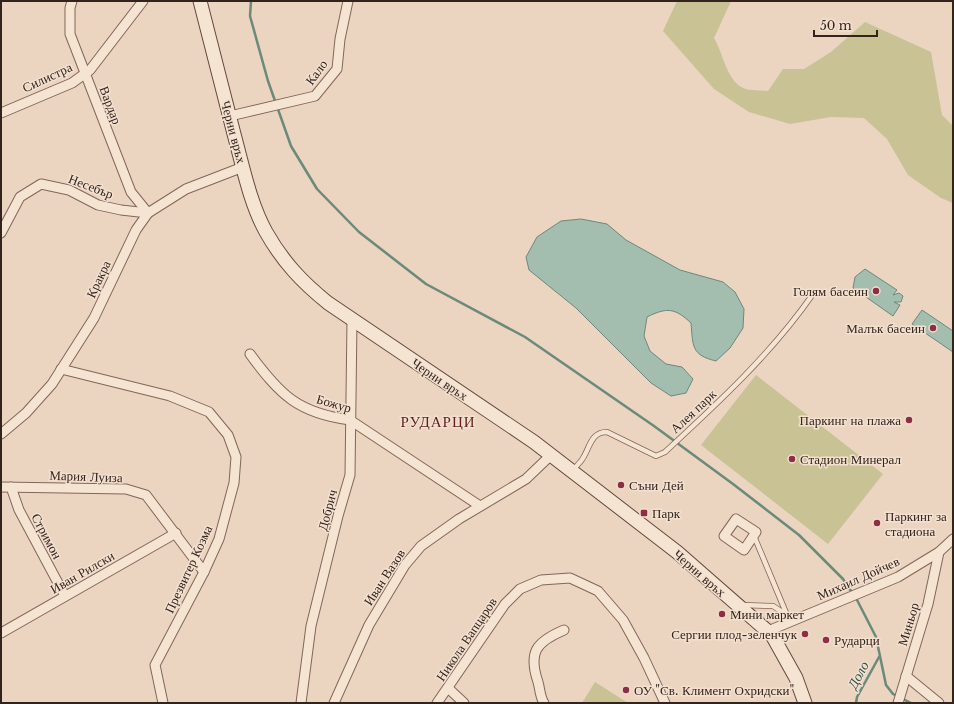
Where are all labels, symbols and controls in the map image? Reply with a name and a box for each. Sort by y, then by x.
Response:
scale bar [814,12,877,38]
text: 50 m [820,18,852,33]
street label: Кало [301,56,331,88]
street label: Силистра [20,58,75,96]
street label: Вардар [95,84,126,127]
street label: Черни връх [217,99,250,166]
street label: Несебър [66,170,116,203]
street label: Кракра [82,258,115,301]
place label: Голям басеин [793,283,868,300]
marker: Голям басеин [871,286,881,296]
place label: Малък басеин [846,320,925,337]
marker: Малък басеин [928,323,938,333]
street label: Черни връх [408,354,472,405]
street label: Алея парк [667,385,720,437]
street label: Божур [314,390,353,417]
district label: РУДАРЦИ [400,412,476,431]
place label: Паркинг на плажа [800,412,901,429]
marker: Паркинг на плажа [904,415,914,425]
place label: Стадион Минерал [800,451,901,468]
marker: Стадион Минерал [787,454,797,464]
street label: Мария Луиза [49,467,123,486]
place label: Съни Дей [629,477,684,494]
marker: Съни Дей [616,480,626,490]
street label: Добрич [314,487,341,533]
place label: Парк [652,505,681,522]
marker: Парк [639,508,649,518]
place label: Паркинг за стадиона [885,508,947,540]
street label: Стримон [27,510,66,562]
marker: Паркинг за стадиона [872,518,882,528]
street label: Презвитер Козма [161,522,216,616]
street label: Иван Вазов [360,546,409,609]
street label: Черни връх [670,546,730,601]
street label: Иван Рилски [47,547,118,598]
street label: Михаил Дойчев [814,553,902,604]
street label: Никола Вапцаров [432,594,501,684]
street label: Миньор [894,600,923,648]
place label: Мини маркет [730,606,804,623]
marker: Мини маркет [717,609,727,619]
place label: Сергии плод-зеленчук [671,626,798,643]
marker: Сергии плод-зеленчук [800,629,810,639]
place label: Рударци [834,632,880,649]
marker: Рударци [821,635,831,645]
water label: Доло [842,658,873,694]
place label: ОУ "Св. Климент Охридски" [634,682,794,699]
marker: ОУ "Св. Климент Охридски" [621,685,631,695]

